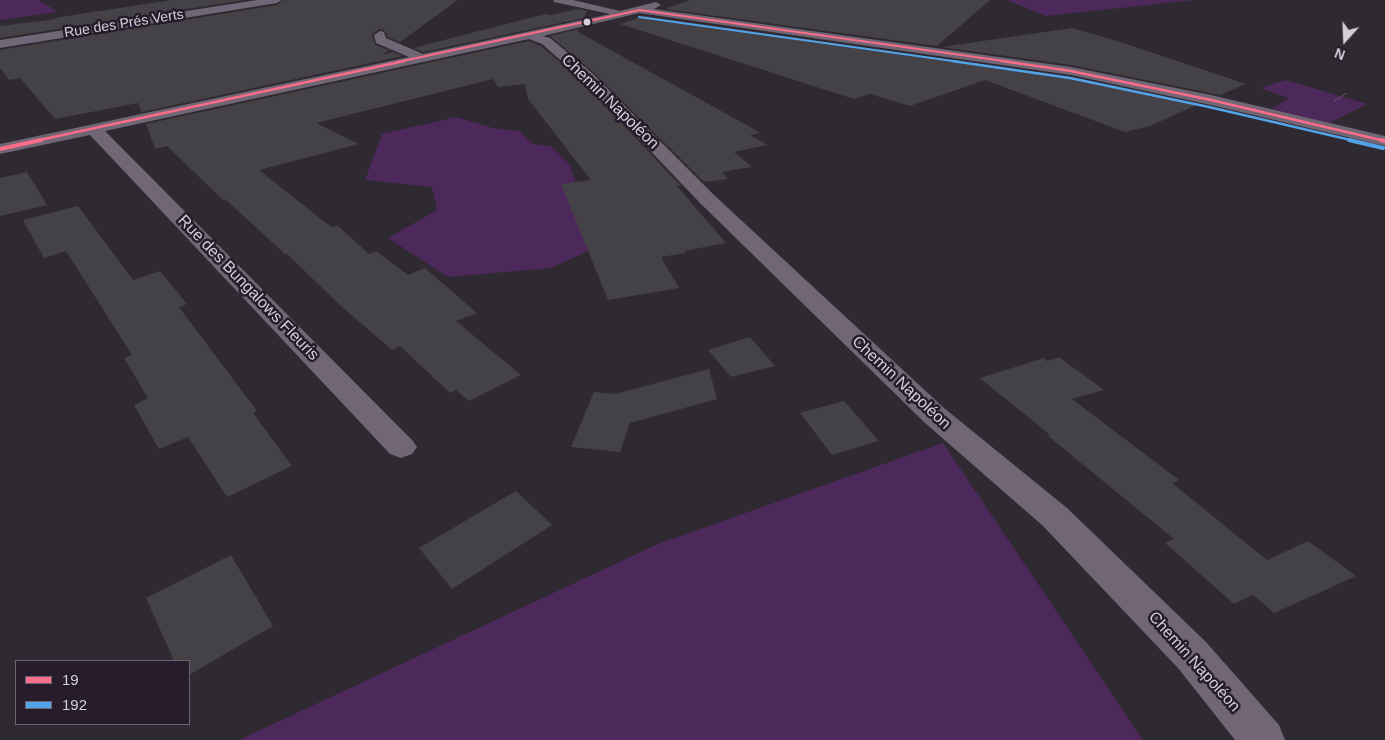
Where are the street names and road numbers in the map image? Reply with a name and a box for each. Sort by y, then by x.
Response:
street label: Rue des Prés Verts [63,6,185,42]
street label: Chemin Napoléon [557,51,663,153]
street label: Rue des Bungalows Fleuris [173,211,323,365]
street label: Chemin Napoléon [848,332,954,434]
street label: Chemin Napoléon [1144,608,1244,716]

